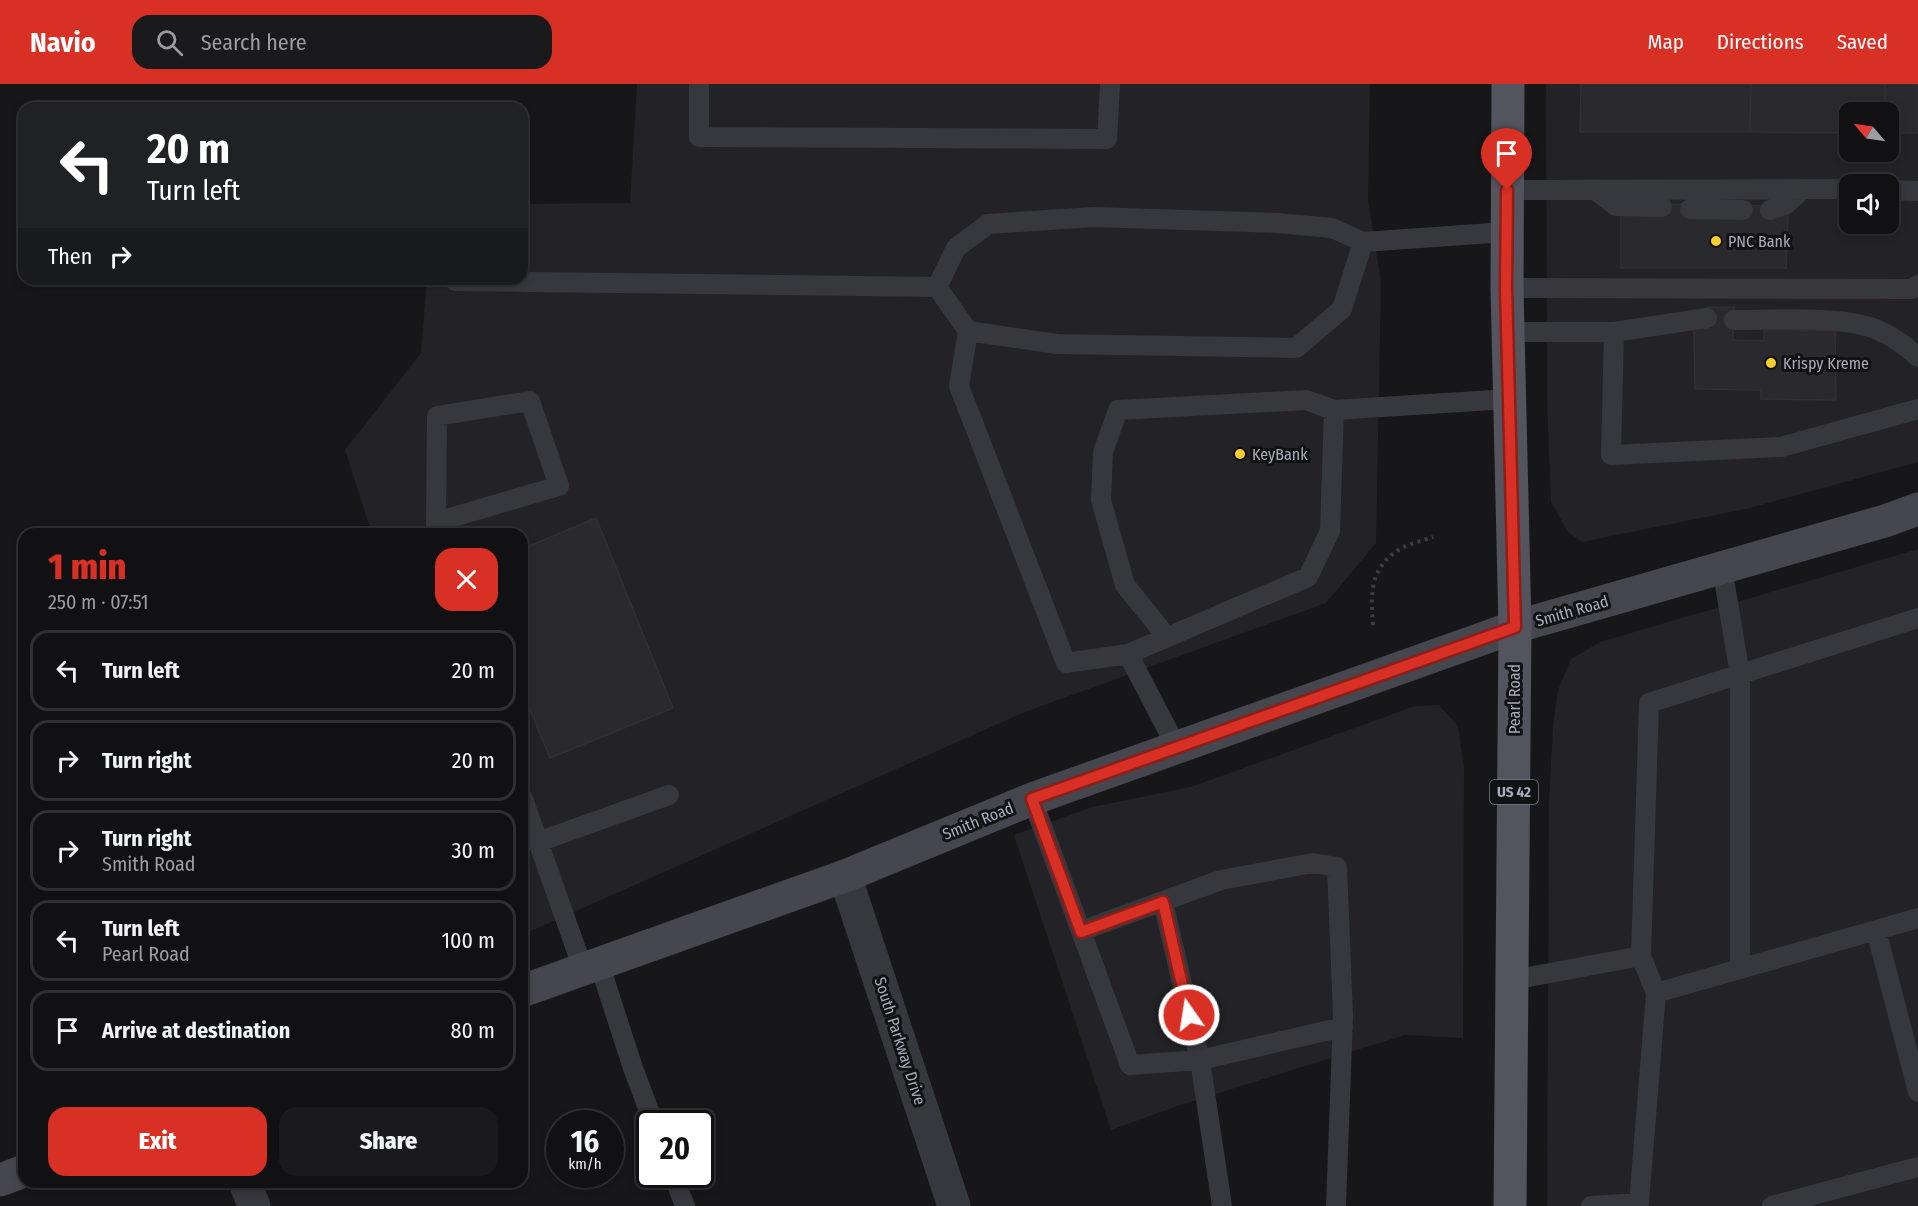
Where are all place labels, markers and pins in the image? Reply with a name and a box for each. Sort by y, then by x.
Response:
pin [1481,128,1532,190]
place label: PNC Bank [1728,232,1791,251]
marker: PNC Bank [1709,234,1723,248]
place label: Krispy Kreme [1783,354,1869,373]
marker: Krispy Kreme [1764,356,1778,370]
place label: KeyBank [1252,445,1308,464]
marker: KeyBank [1233,447,1247,461]

